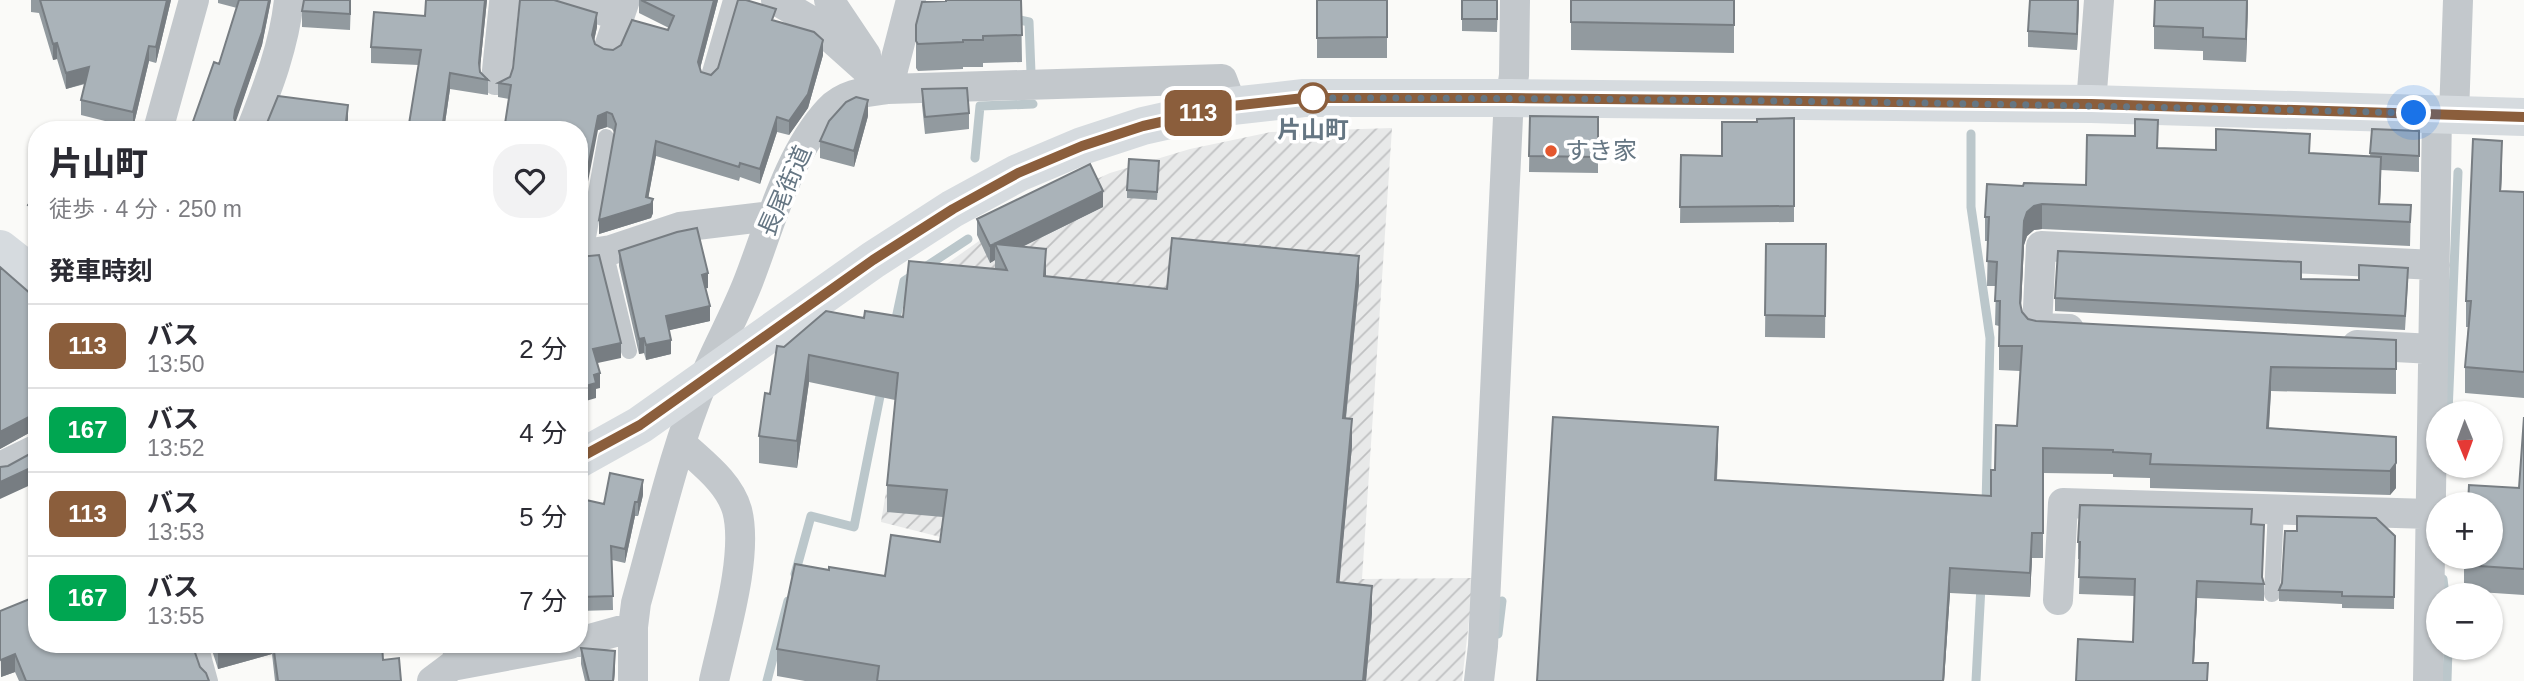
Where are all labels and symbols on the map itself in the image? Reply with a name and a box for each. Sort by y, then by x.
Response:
marker: 片山町 [1298,83,1328,113]
line badge: 113 [1158,90,1238,136]
your location [2396,95,2431,130]
place label: 片山町 [1277,116,1349,143]
place label: すき家 [1565,137,1637,164]
street label: 長尾街道 [753,141,816,240]
marker: すき家 [1543,143,1559,159]
north arrow [2426,401,2502,478]

